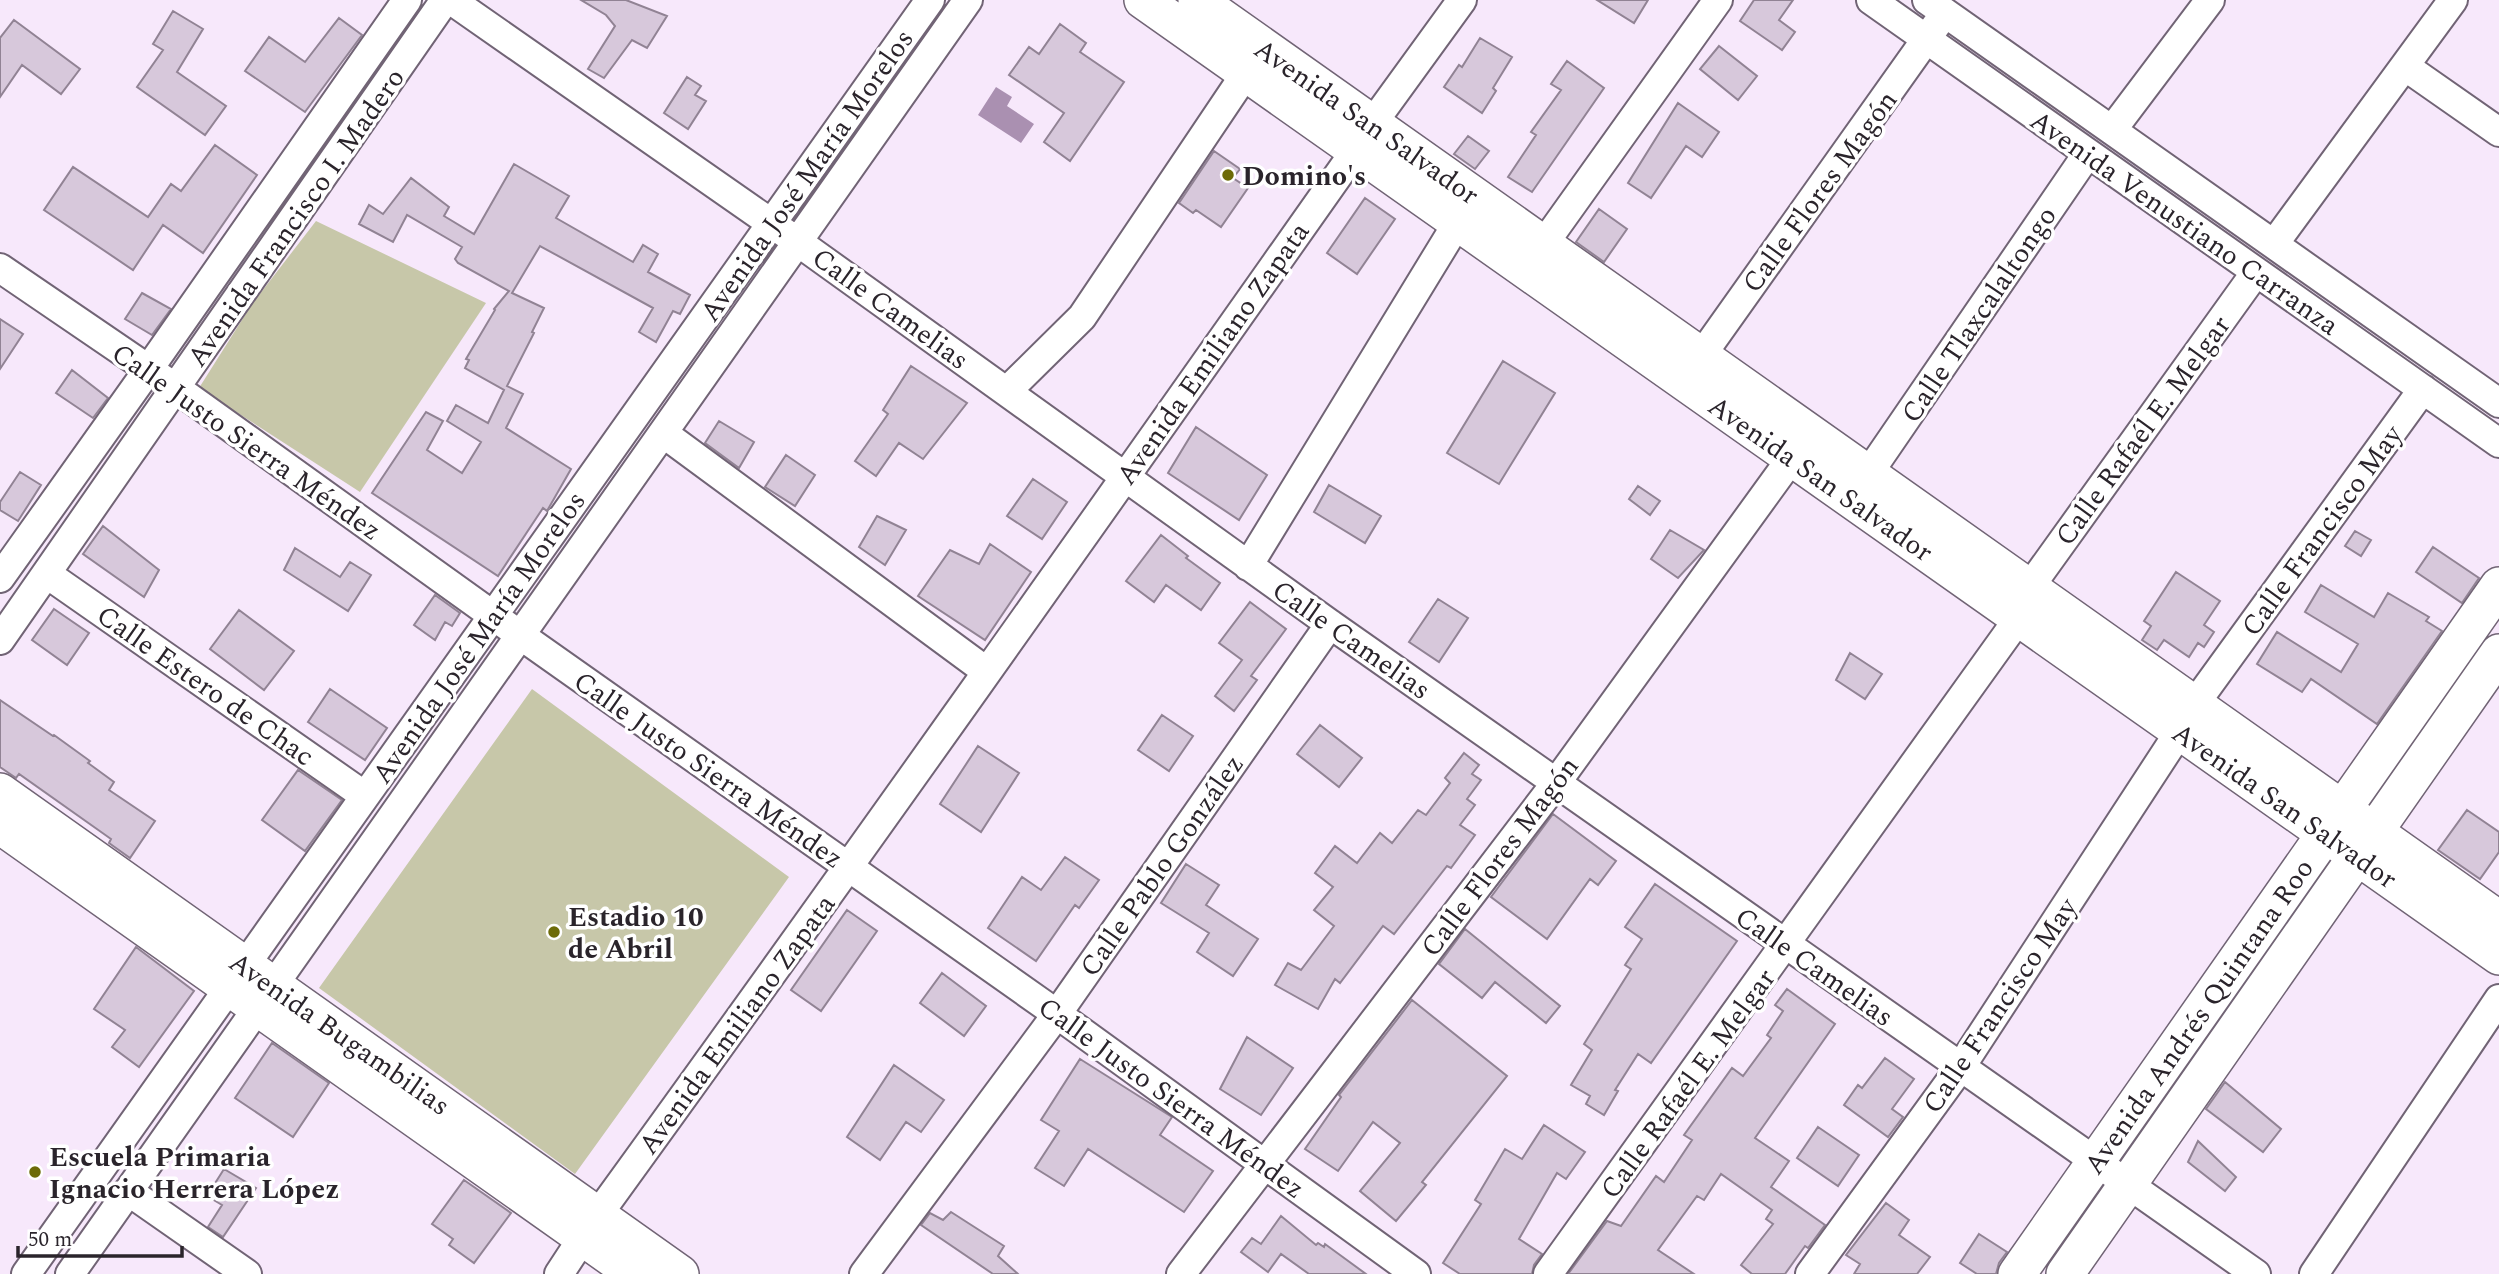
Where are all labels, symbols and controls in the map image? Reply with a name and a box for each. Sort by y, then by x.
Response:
street label: Avenida José María Morelos [689,20,925,331]
street label: Avenida San Salvador [1245,28,1488,216]
street label: Avenida Francisco I. Madero [176,59,416,376]
street label: Calle Flores Magón [1732,82,1909,302]
street label: Avenida Venustiano Carranza [2021,100,2348,347]
place label: Domino's [1242,155,1366,198]
marker: Domino's [1220,167,1236,183]
street label: Calle Tlaxcalaltongo [1891,198,2068,432]
street label: Avenida Emiliano Zapata [1106,213,1321,495]
street label: Calle Camelias [803,237,978,381]
street label: Calle Rafaél E. Melgar [2045,307,2242,555]
street label: Calle Justo Sierra Méndez [102,333,390,552]
street label: Avenida San Salvador [1699,385,1942,573]
street label: Calle Francisco May [2231,415,2415,646]
street label: Avenida José María Morelos [361,482,597,793]
street label: Calle Camelias [1263,569,1439,711]
street label: Calle Estero de Chac [87,595,323,778]
street label: Calle Justo Sierra Méndez [564,661,852,880]
street label: Avenida San Salvador [2163,712,2406,900]
street label: Calle Pablo González [1069,746,1255,986]
street label: Calle Flores Magón [1410,748,1590,966]
street label: Avenida Andrés Quintana Roo [2073,850,2325,1184]
street label: Avenida Emiliano Zapata [628,885,847,1164]
street label: Calle Francisco May [1912,888,2089,1122]
place label: Estadio 10 de Abril [568,896,704,971]
street label: Calle Camelias [1726,896,1902,1038]
marker: Estadio 10 de Abril [546,924,562,940]
street label: Avenida Bugambilias [219,941,459,1127]
street label: Calle Rafaél E. Melgar [1590,960,1787,1208]
street label: Calle Justo Sierra Méndez [1029,987,1314,1210]
place label: Escuela Primaria Ignacio Herrera López [49,1136,339,1211]
marker: Escuela Primaria Ignacio Herrera López [27,1164,43,1180]
scale bar [18,1214,182,1258]
text: 50 m [28,1224,72,1256]

